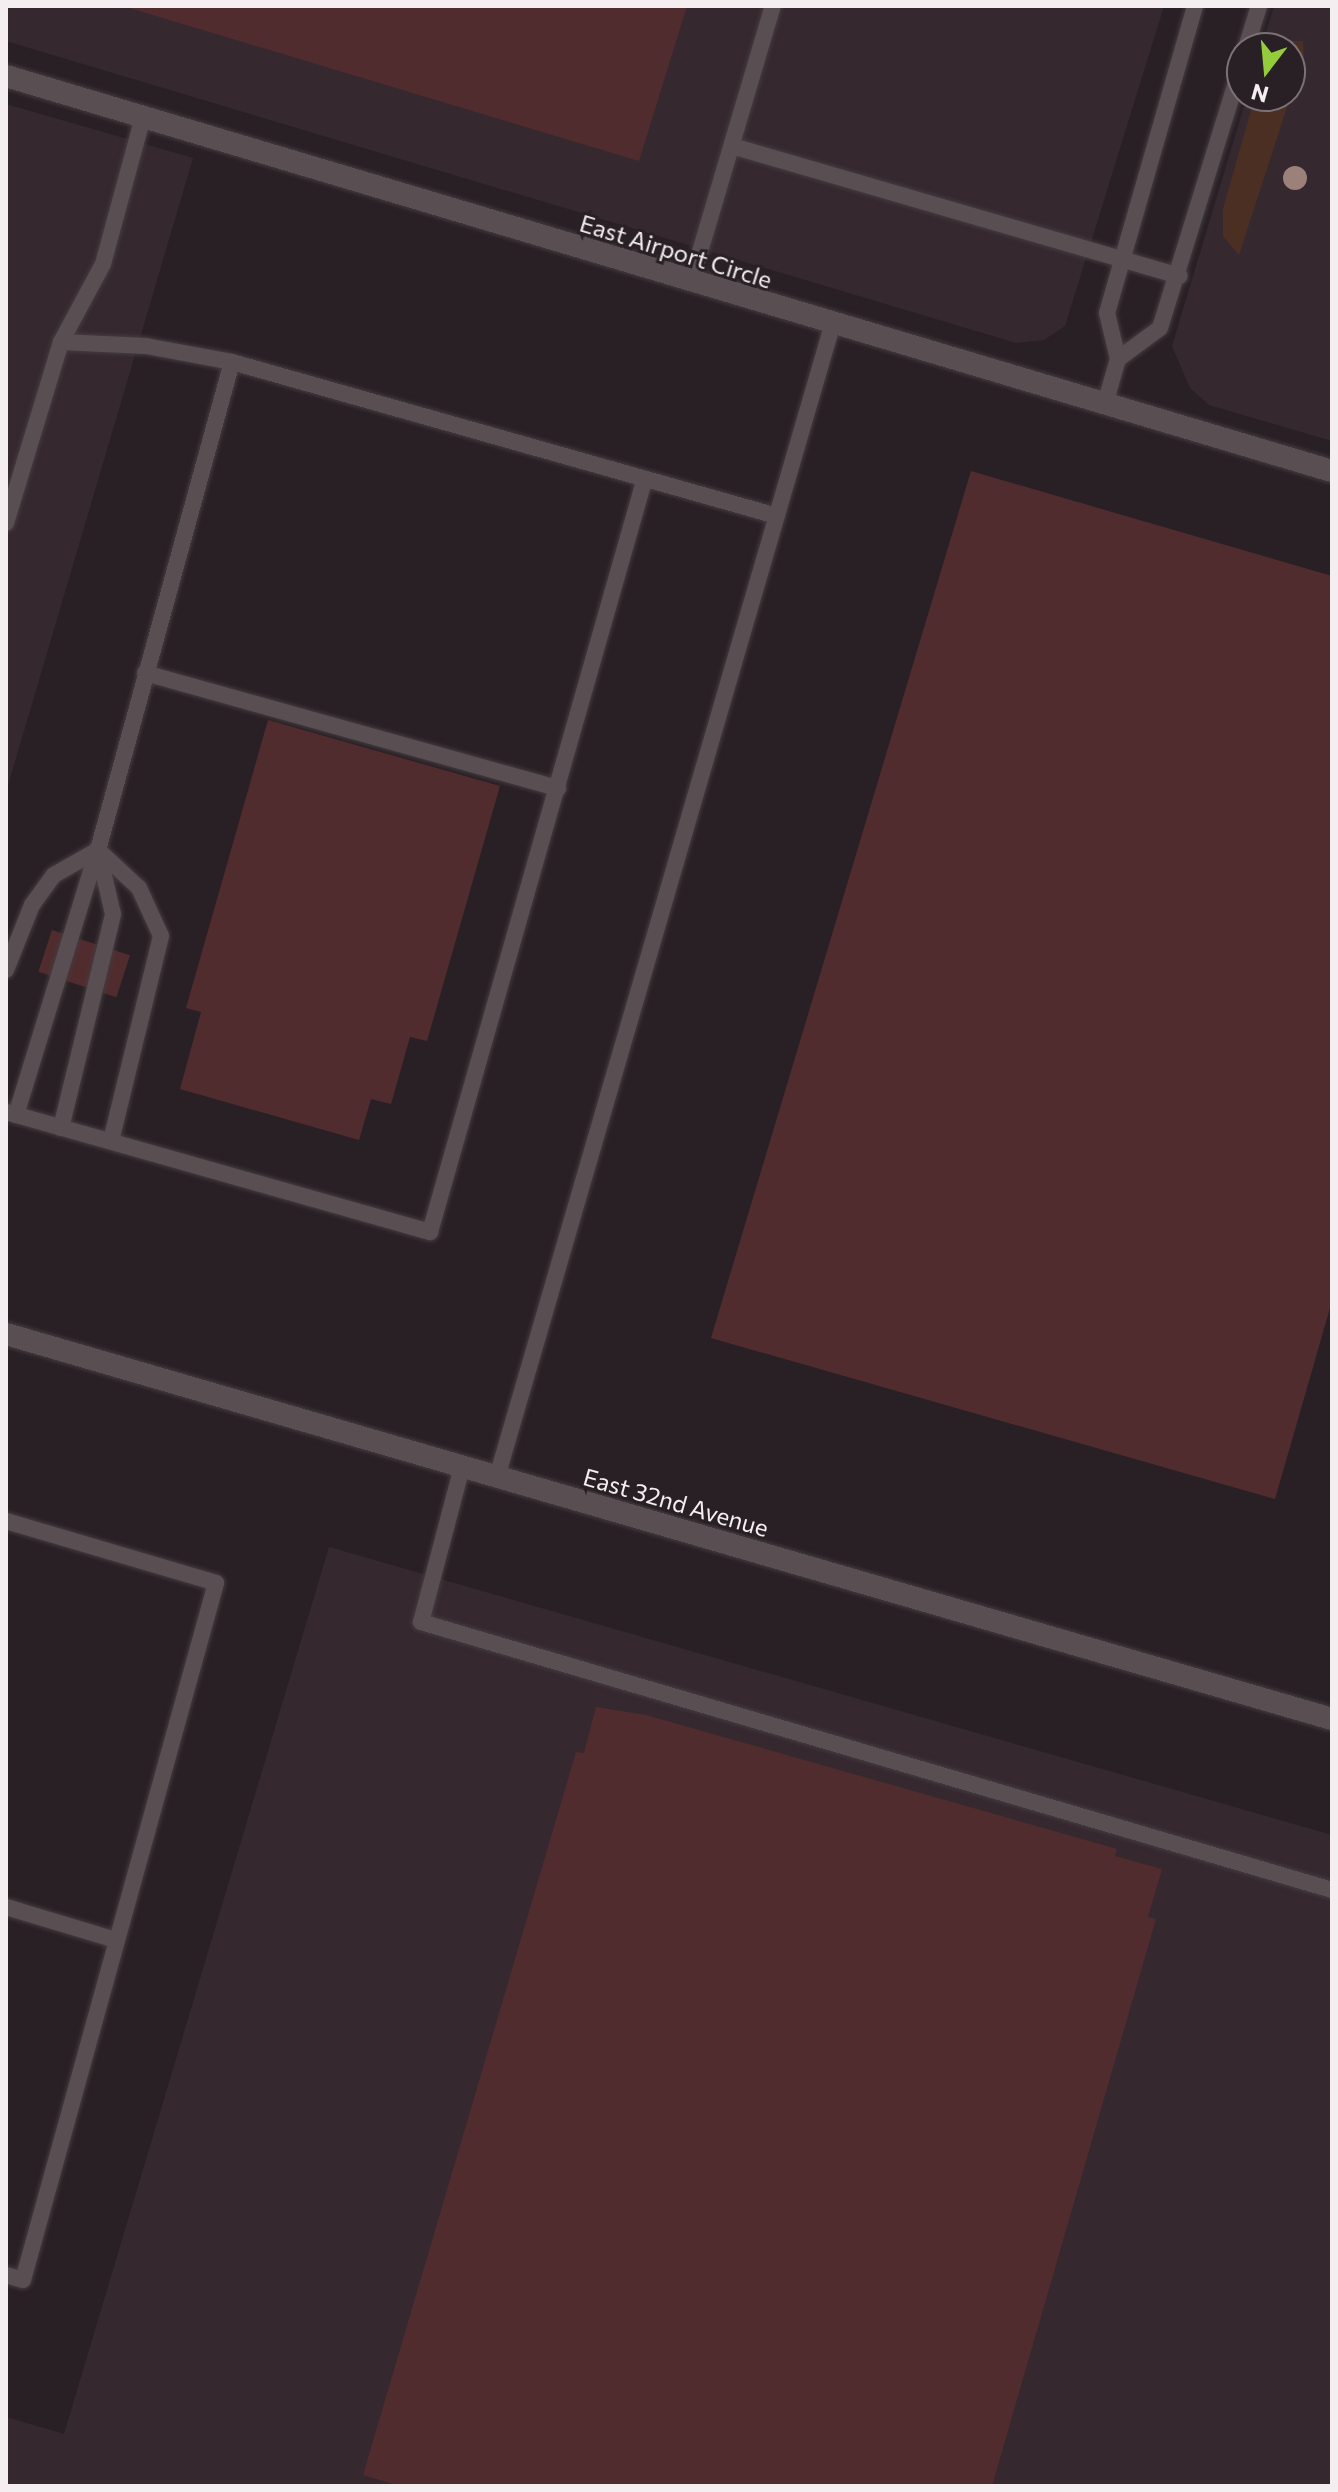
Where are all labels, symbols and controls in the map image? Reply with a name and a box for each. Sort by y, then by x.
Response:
north arrow [1226,32,1306,112]
text: N [1248,78,1271,109]
street label: East Airport Circle [576,208,776,294]
street label: East 32nd Avenue [580,1462,772,1542]

